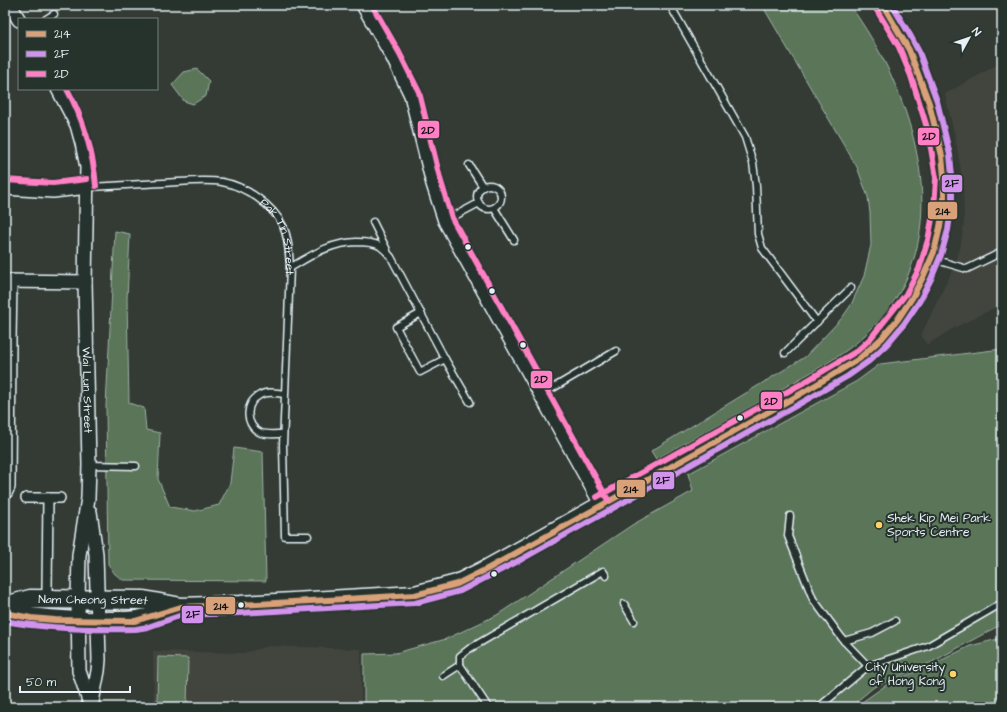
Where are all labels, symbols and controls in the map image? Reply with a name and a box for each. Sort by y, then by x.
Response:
legend [18,18,158,90]
north arrow [949,18,989,58]
text: N [968,24,984,39]
text: 214 [54,26,71,43]
text: 2F [54,46,70,63]
text: 2D [54,66,69,83]
line badge: 2D [417,120,440,139]
text: 2D [420,123,436,138]
line badge: 2D [917,127,940,146]
text: 2D [921,129,937,144]
line badge: 2F [941,174,963,193]
text: 2F [944,176,959,191]
street label: Pak Tin Street [256,194,299,275]
line badge: 214 [927,201,958,220]
text: 214 [934,204,951,219]
unlabelled marker [463,242,473,252]
unlabelled marker [487,286,497,296]
unlabelled marker [518,340,528,350]
street label: Wai Lun Street [78,347,97,434]
line badge: 2D [530,370,553,389]
text: 2D [533,372,549,387]
line badge: 2D [760,391,783,410]
text: 2D [763,394,779,409]
unlabelled marker [735,413,745,423]
line badge: 2F [652,471,675,490]
text: 2F [655,473,670,488]
line badge: 214 [616,479,646,498]
text: 214 [622,482,639,497]
place label: Shek Kip Mei Park Sports Centre [887,510,991,541]
marker: Shek Kip Mei Park Sports Centre [874,520,884,530]
unlabelled marker [489,569,499,579]
street label: Nam Cheong Street [38,591,149,609]
line badge: 214 [205,596,236,615]
text: 214 [212,599,229,614]
unlabelled marker [236,600,246,610]
line badge: 2F [181,605,204,624]
text: 2F [185,607,200,622]
place label: City University of Hong Kong [865,659,945,691]
scale bar [20,668,130,694]
marker: City University of Hong Kong [948,669,958,679]
text: 50 m [26,674,57,691]

